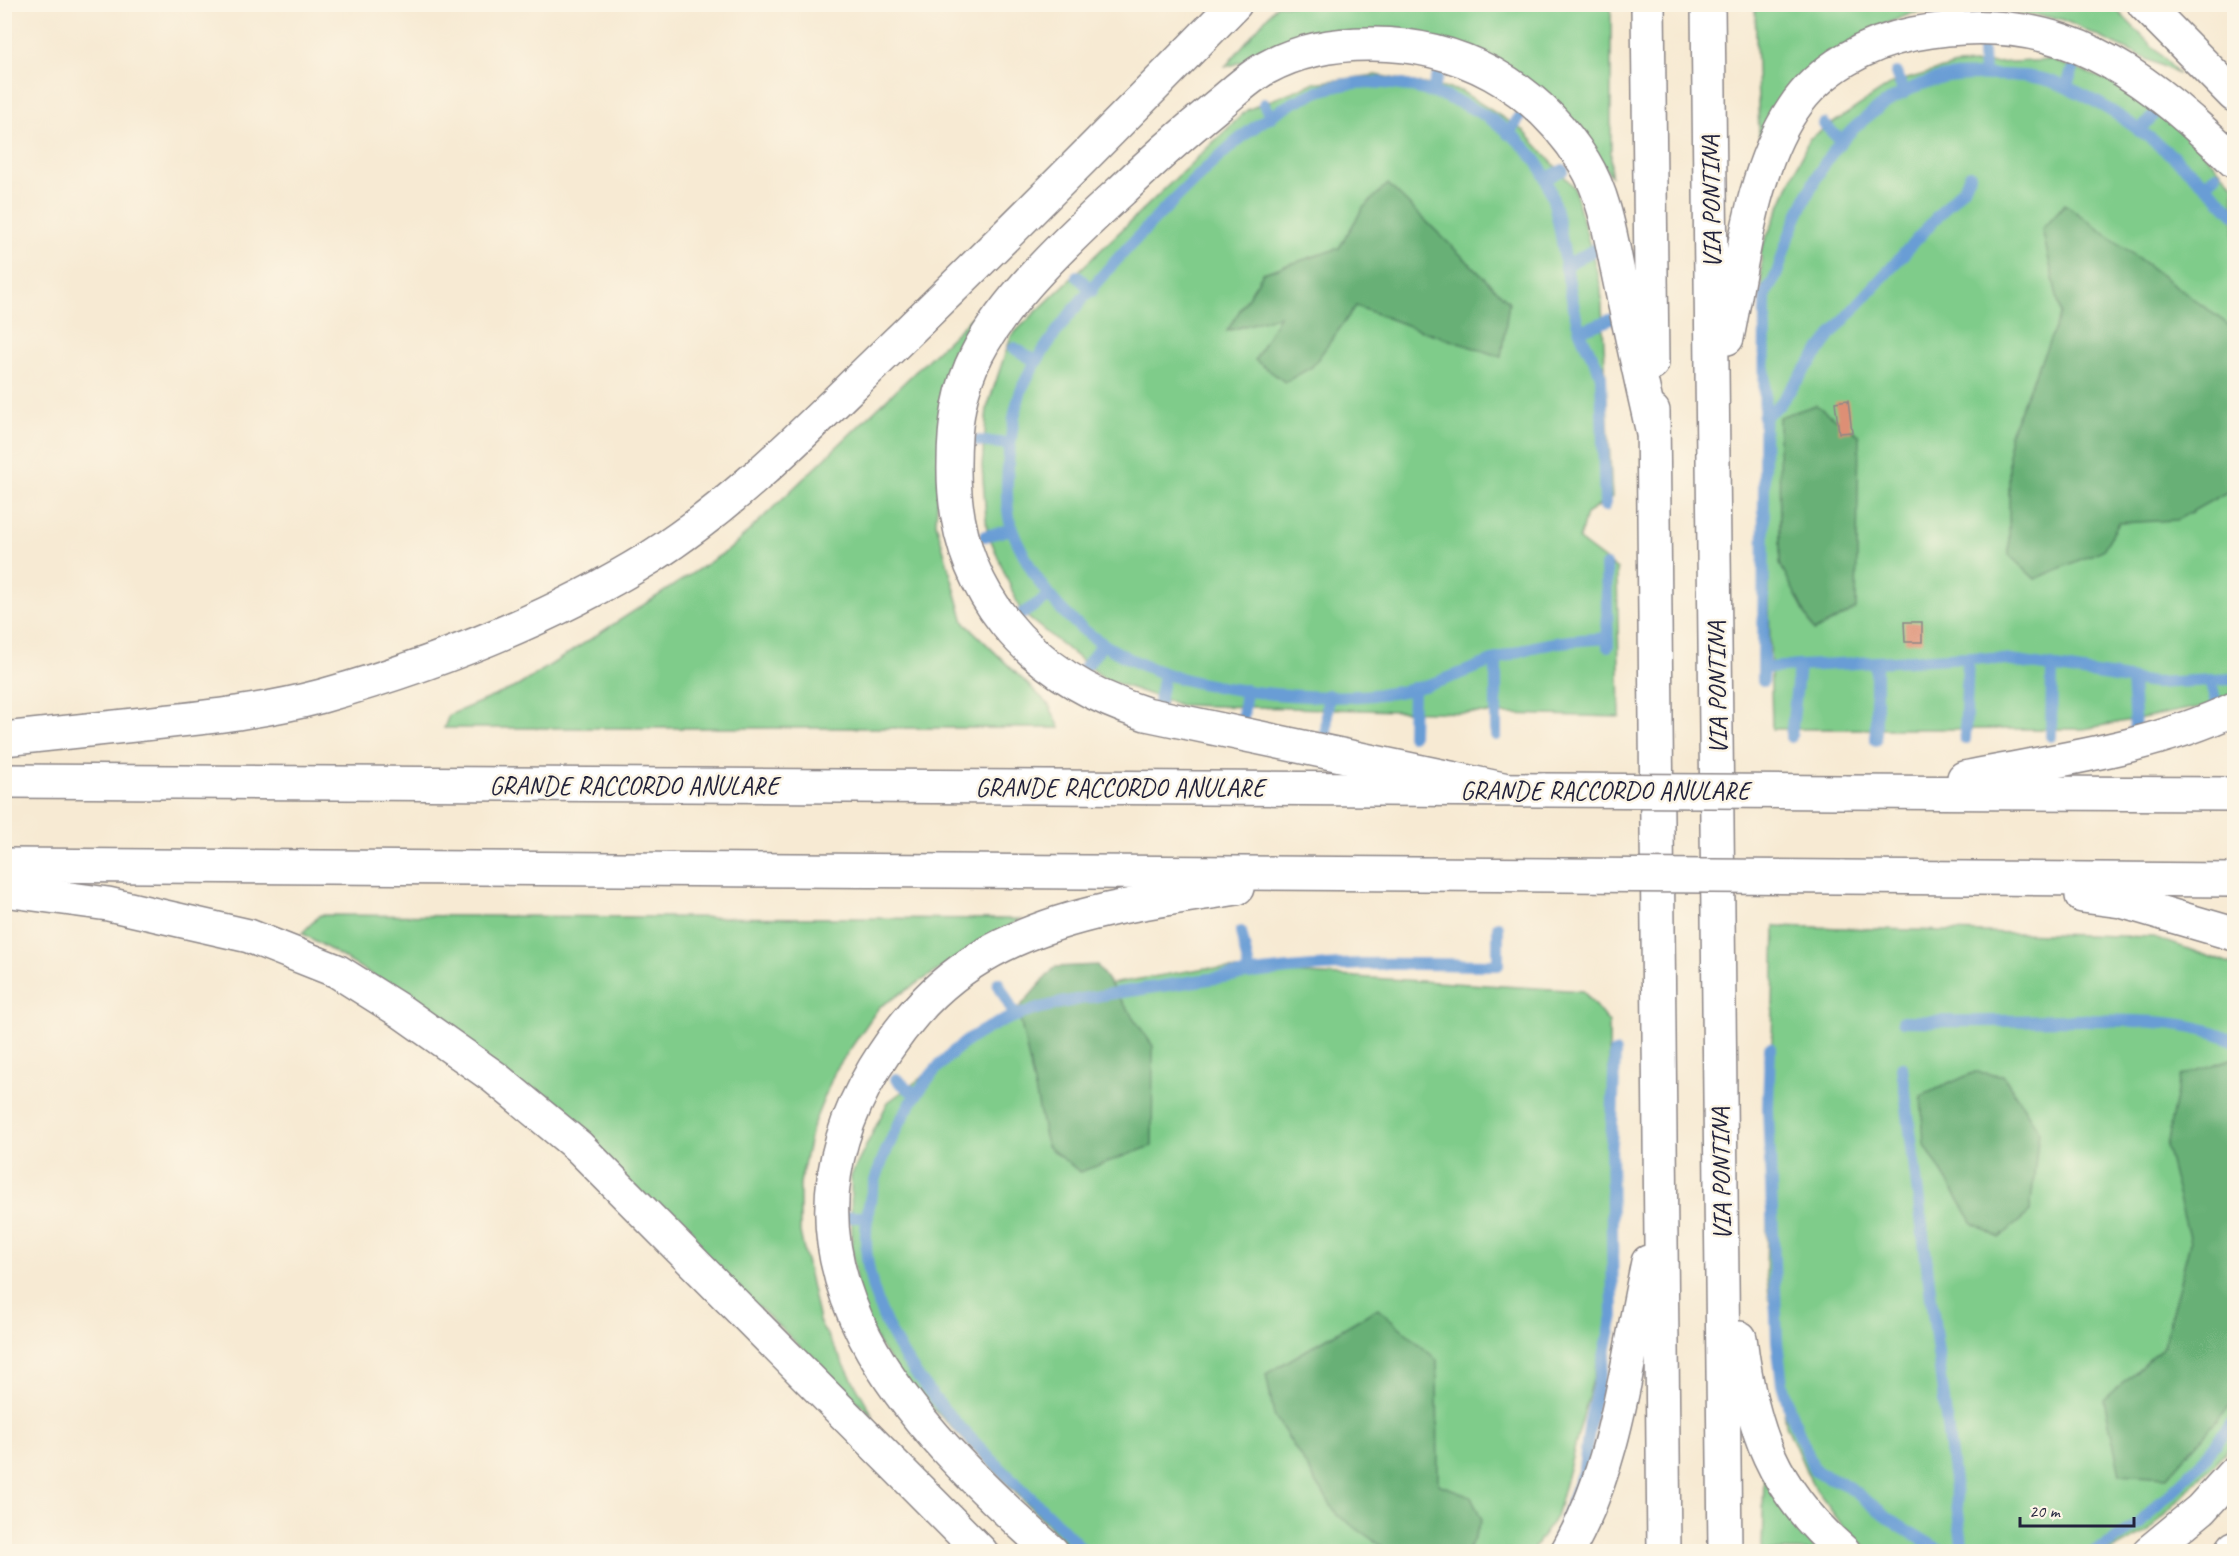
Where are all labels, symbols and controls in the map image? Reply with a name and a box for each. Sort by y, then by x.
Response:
street label: VIA PONTINA [1693,134,1729,269]
street label: VIA PONTINA [1699,620,1735,755]
street label: GRANDE RACCORDO ANULARE [489,769,782,802]
street label: GRANDE RACCORDO ANULARE [975,771,1268,804]
street label: GRANDE RACCORDO ANULARE [1460,774,1753,807]
street label: VIA PONTINA [1703,1106,1739,1241]
scale bar [2020,1490,2134,1528]
text: 20 m [2029,1500,2062,1522]

